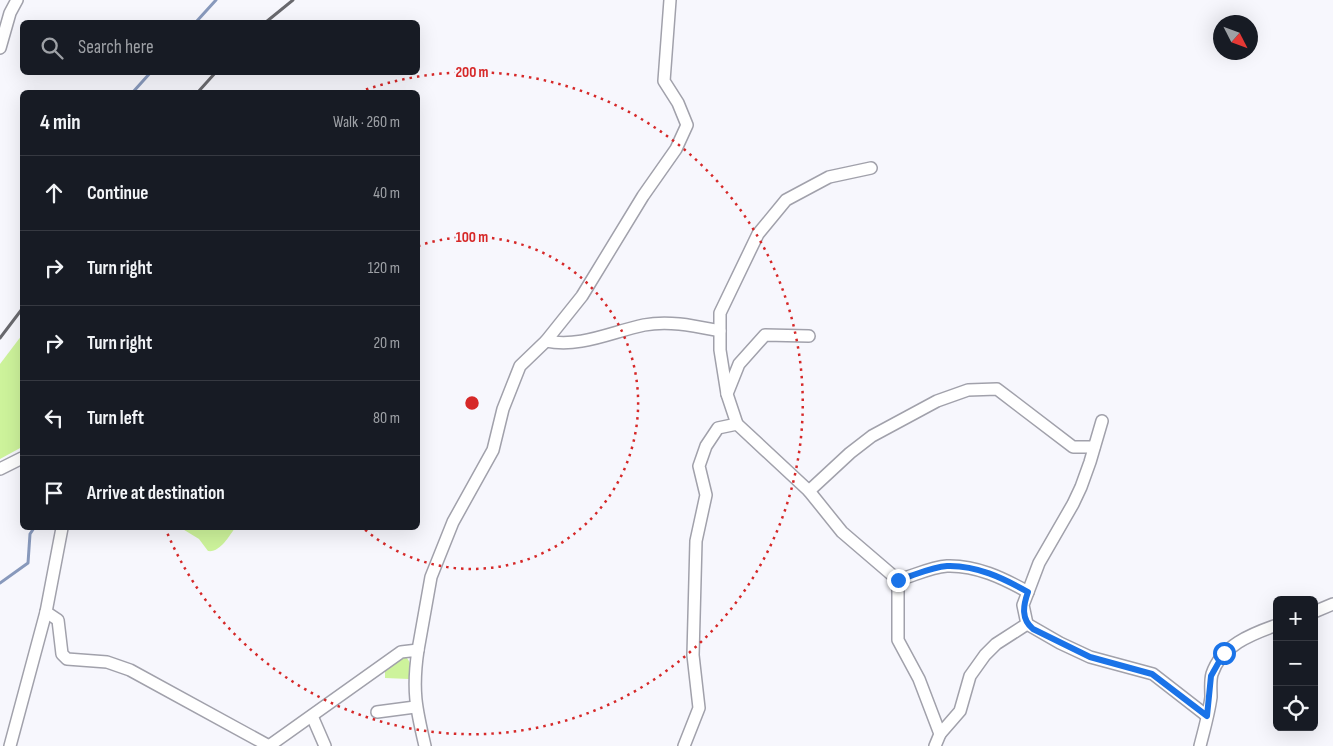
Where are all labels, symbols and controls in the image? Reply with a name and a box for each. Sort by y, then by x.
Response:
north arrow [1213,15,1258,60]
search box [20,20,420,75]
icon: search [38,34,66,62]
text: Search here [78,36,154,59]
text: 200 m [455,63,489,82]
text: 4 min [40,110,81,135]
text: Walk · 260 m [333,113,400,132]
icon: ahead [40,179,68,207]
text: Continue [87,182,148,205]
text: 40 m [373,184,400,203]
text: 100 m [456,228,488,247]
icon: right [40,254,68,282]
text: Turn right [87,257,152,280]
text: 120 m [368,259,400,278]
icon: right [40,329,68,357]
text: Turn right [87,332,152,355]
text: 20 m [373,334,400,353]
centre of rings [463,394,481,412]
icon: left [40,404,68,432]
text: Turn left [87,407,144,430]
text: 80 m [373,409,400,428]
icon: arrive [40,479,68,507]
text: Arrive at destination [87,482,225,505]
route end [887,569,910,592]
map controls [1273,596,1318,731]
button: + [1273,596,1318,641]
button: − [1273,641,1318,686]
route start [1213,642,1236,665]
button: locate [1273,686,1318,731]

